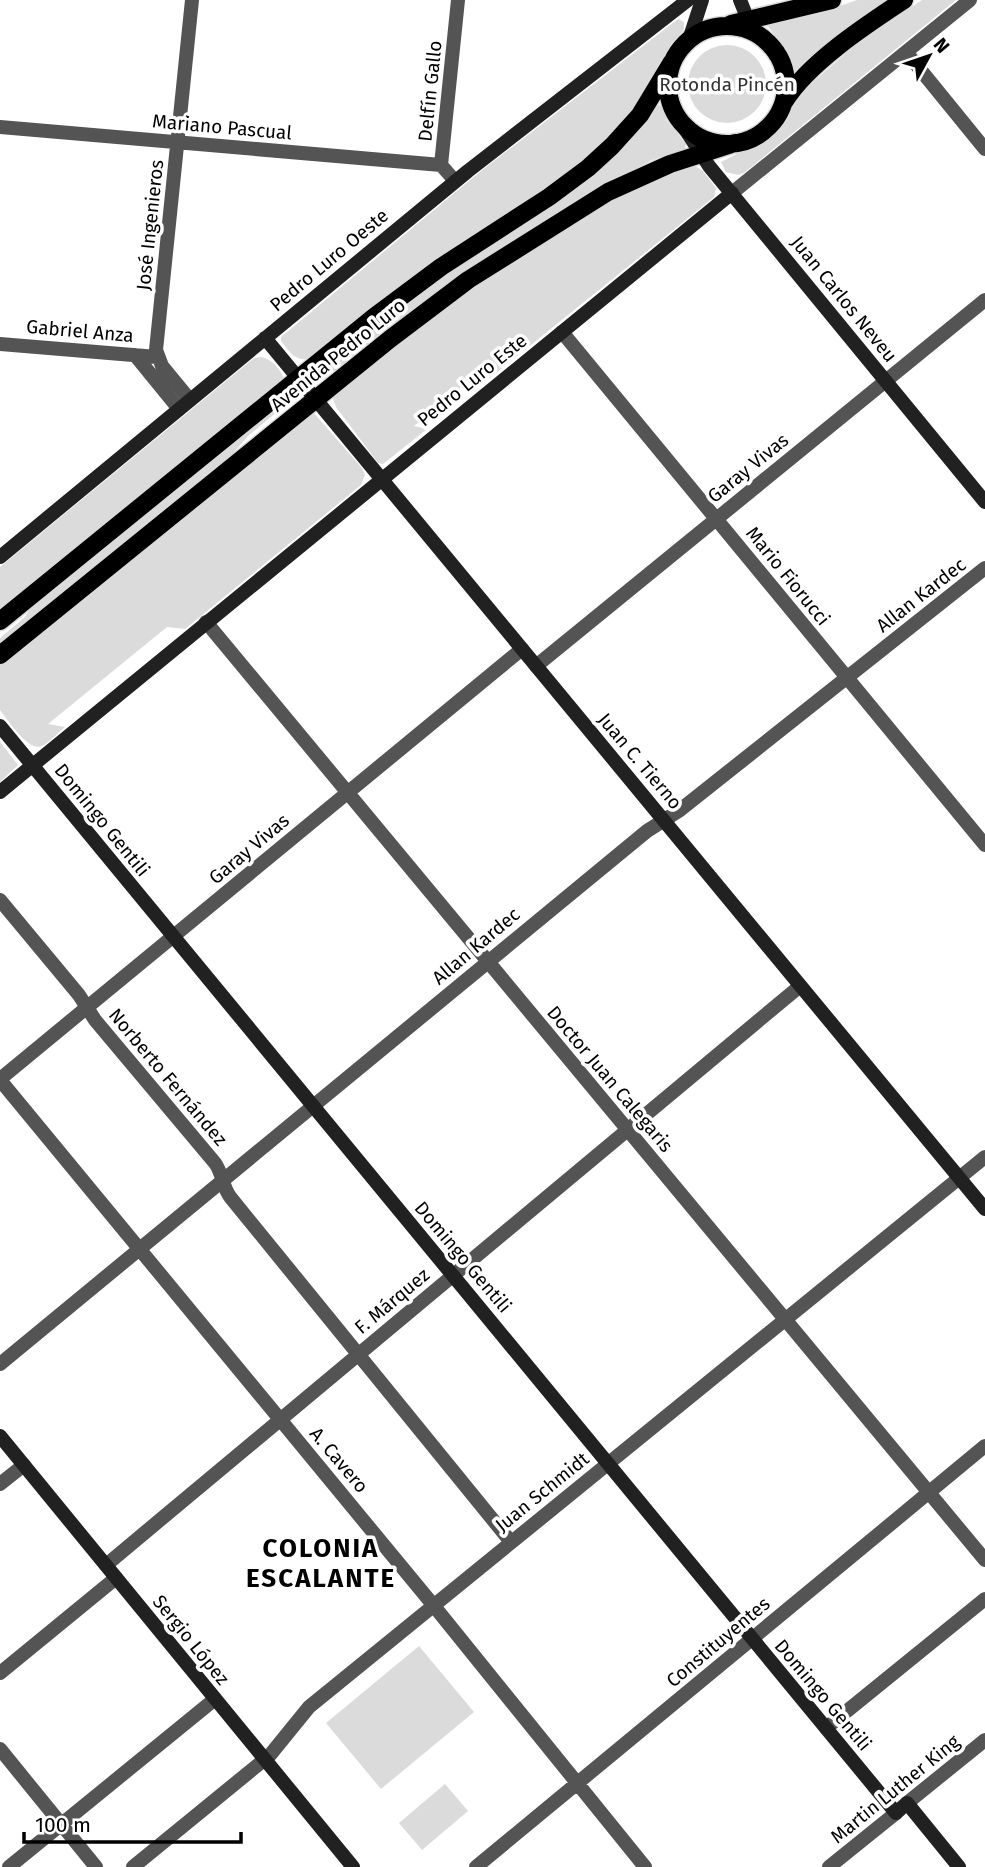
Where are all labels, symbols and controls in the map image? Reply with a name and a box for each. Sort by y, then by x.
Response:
north arrow [894,21,964,91]
text: N [929,33,955,58]
street label: Delfín Gallo [413,39,447,143]
park label: Rotonda Pincén [659,73,795,96]
street label: Mariano Pascual [151,109,293,145]
street label: José Ingenieros [132,158,168,292]
street label: Pedro Luro Oeste [265,204,393,316]
street label: Juan Carlos Neveu [786,231,902,367]
street label: Avenida Pedro Luro [266,294,410,416]
street label: Gabriel Anza [25,315,135,347]
street label: Pedro Luro Este [413,329,531,431]
street label: Garay Vivas [703,428,793,508]
street label: Mario Fiorucci [741,522,835,630]
street label: Allan Kardec [872,553,970,637]
street label: Juan C. Tierno [593,708,687,814]
street label: Domingo Gentili [50,759,154,881]
street label: Garay Vivas [204,809,294,889]
street label: Allan Kardec [427,903,525,989]
street label: Doctor Juan Calegaris [542,1001,678,1157]
street label: Norberto Fernández [104,1004,232,1150]
street label: Domingo Gentili [410,1197,516,1317]
street label: F. Márquez [350,1263,434,1339]
street label: A. Cavero [305,1423,373,1497]
street label: Juan Schmidt [491,1447,594,1537]
district label: COLONIA ESCALANTE [246,1533,396,1594]
street label: Sergio López [148,1590,234,1690]
street label: Constituyentes [662,1592,775,1692]
street label: Domingo Gentili [770,1635,876,1755]
street label: Martin Luther King [826,1730,964,1848]
scale bar [24,1800,242,1844]
text: 100 m [35,1812,91,1838]

